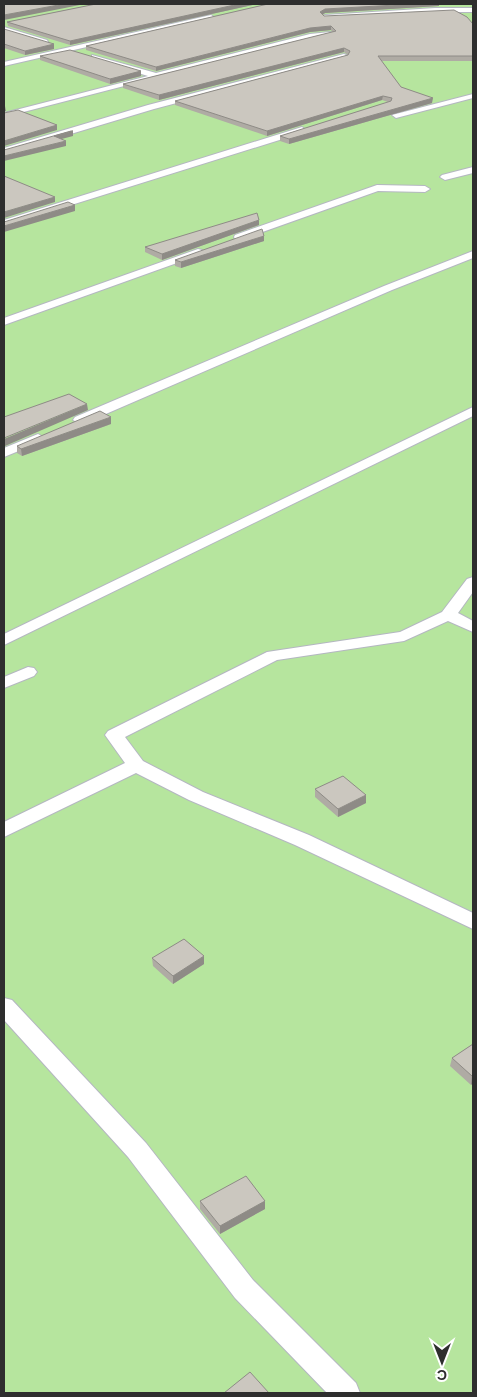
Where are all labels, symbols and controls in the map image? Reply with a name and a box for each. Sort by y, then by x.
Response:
north arrow [417,1337,467,1387]
text: С [437,1366,447,1384]

